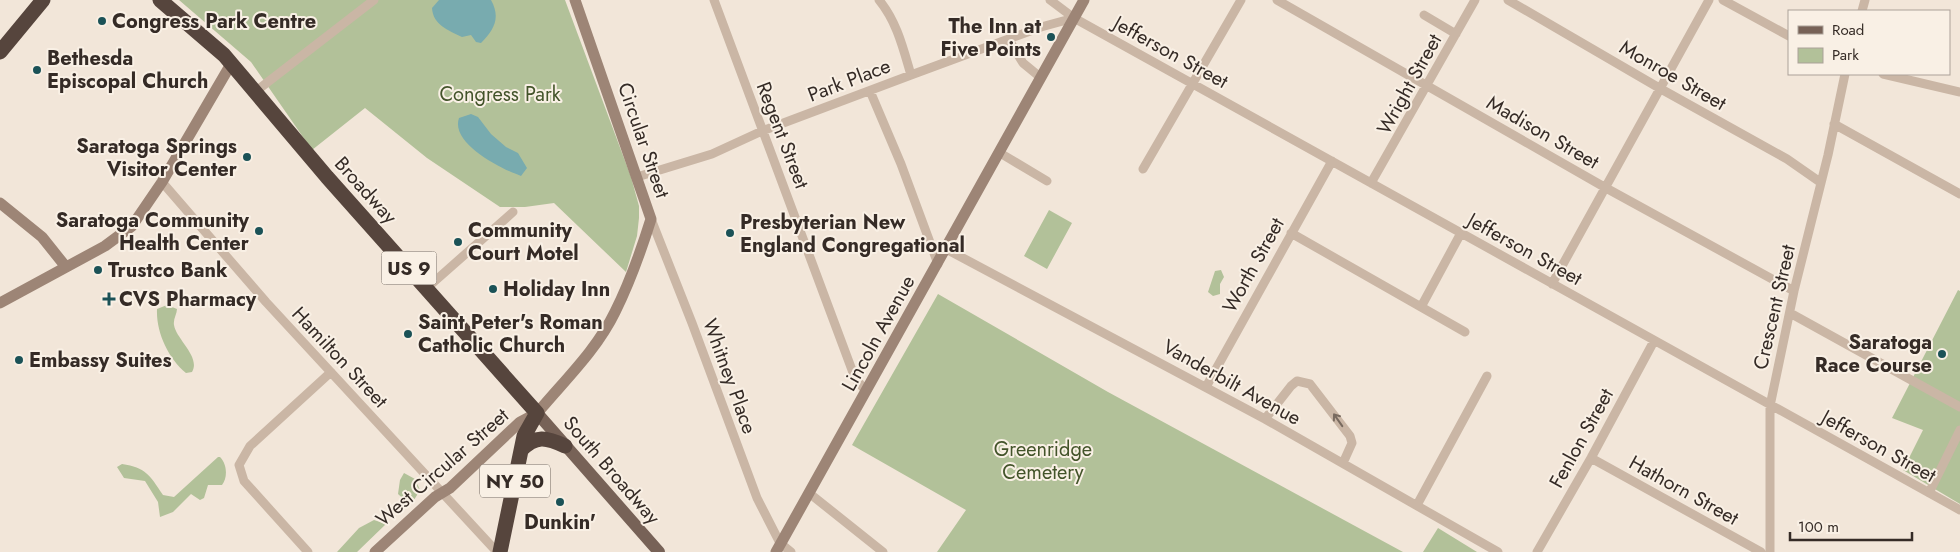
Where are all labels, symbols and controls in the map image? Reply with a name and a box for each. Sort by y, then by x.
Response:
place label: Congress Park Centre [112,7,316,36]
street label: Jefferson Street [1106,8,1233,96]
legend [1788,10,1950,75]
place label: The Inn at Five Points [941,12,1042,64]
marker: Congress Park Centre [96,15,108,27]
text: Road [1832,19,1864,41]
street label: Wright Street [1370,29,1449,140]
marker: The Inn at Five Points [1045,31,1057,43]
street label: Monroe Street [1614,33,1732,118]
place label: Bethesda Episcopal Church [47,44,208,96]
text: Park [1832,44,1859,66]
street label: Park Place [804,51,895,110]
marker: Bethesda Episcopal Church [31,64,43,76]
street label: Regent Street [749,78,816,193]
street label: Circular Street [610,79,677,202]
park label: Congress Park [439,80,561,109]
street label: Madison Street [1481,88,1605,176]
place label: Saratoga Springs Visitor Center [76,132,238,184]
street label: Broadway [328,150,404,230]
marker: Saratoga Springs Visitor Center [241,151,253,163]
street label: Jefferson Street [1460,205,1587,293]
place label: Saratoga Community Health Center [56,206,250,258]
place label: Presbyterian New England Congregational [740,208,965,260]
street label: Worth Street [1215,212,1292,318]
place label: Community Court Motel [468,216,579,268]
marker: Saratoga Community Health Center [253,225,265,237]
marker: Presbyterian New England Congregational [724,227,736,239]
marker: Community Court Motel [452,236,464,248]
street label: Crescent Street [1746,242,1803,372]
road number: US 9 [382,252,436,284]
place label: Trustco Bank [108,256,228,285]
marker: Trustco Bank [92,264,104,276]
street label: Lincoln Avenue [835,270,922,397]
place label: Holiday Inn [503,275,610,304]
marker: Holiday Inn [487,283,499,295]
place label: CVS Pharmacy [119,285,257,314]
marker: CVS Pharmacy [103,293,115,305]
street label: Hamilton Street [285,300,394,415]
place label: Saint Peter's Roman Catholic Church [418,308,603,360]
street label: Whitney Place [695,315,764,438]
marker: Saint Peter's Roman Catholic Church [402,328,414,340]
place label: Saratoga Race Course [1815,328,1932,380]
street label: Vanderbilt Avenue [1157,332,1306,432]
place label: Embassy Suites [29,346,172,375]
marker: Saratoga Race Course [1936,348,1948,360]
marker: Embassy Suites [13,354,25,366]
street label: Fenlon Street [1542,383,1621,493]
street label: West Circular Street [370,401,515,533]
street label: Jefferson Street [1814,402,1941,490]
street label: South Broadway [556,410,667,531]
one-way arrow [1333,413,1343,427]
park label: Greenridge Cemetery [994,435,1092,487]
street label: Hathorn Street [1624,448,1744,533]
road number: NY 50 [480,464,550,498]
marker: Dunkin' [554,496,566,508]
place label: Dunkin' [524,508,596,537]
scale bar [1790,510,1912,542]
text: 100 m [1798,516,1839,538]

